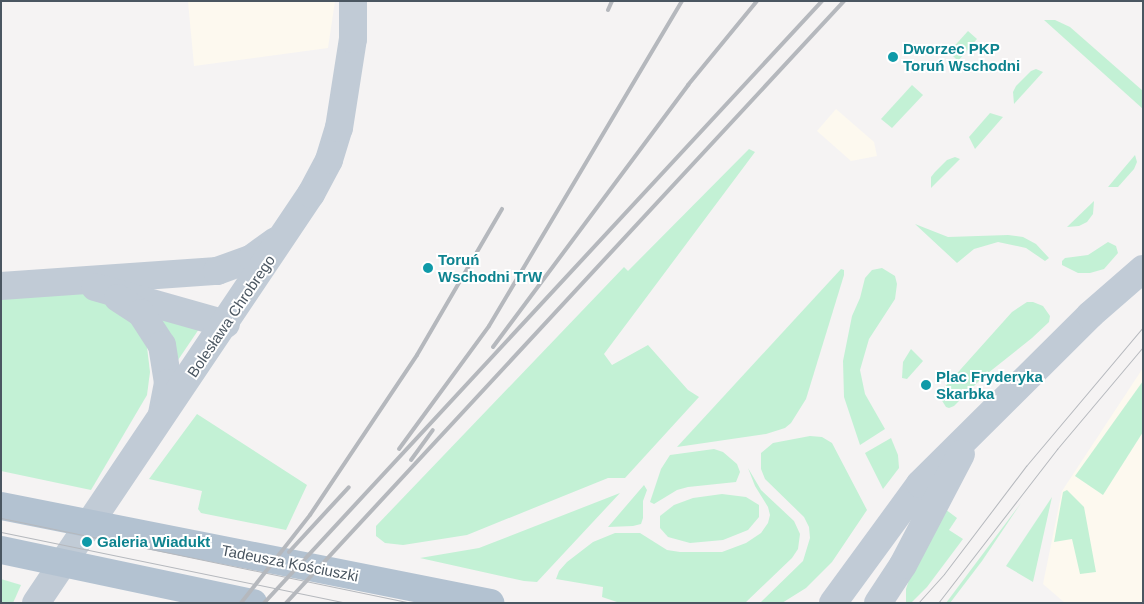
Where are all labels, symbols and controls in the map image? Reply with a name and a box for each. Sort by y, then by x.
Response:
place label: Dworzec PKP Toruń Wschodni [903,39,1020,74]
marker: Dworzec PKP Toruń Wschodni [887,51,899,63]
place label: Toruń Wschodni TrW [438,250,542,285]
street label: Bolesława Chrobrego [183,252,279,380]
marker: Toruń Wschodni TrW [422,262,434,274]
place label: Plac Fryderyka Skarbka [936,367,1043,402]
marker: Plac Fryderyka Skarbka [920,379,932,391]
place label: Galeria Wiadukt [97,533,210,551]
marker: Galeria Wiadukt [81,536,93,548]
street label: Tadeusza Kościuszki [220,541,360,585]

